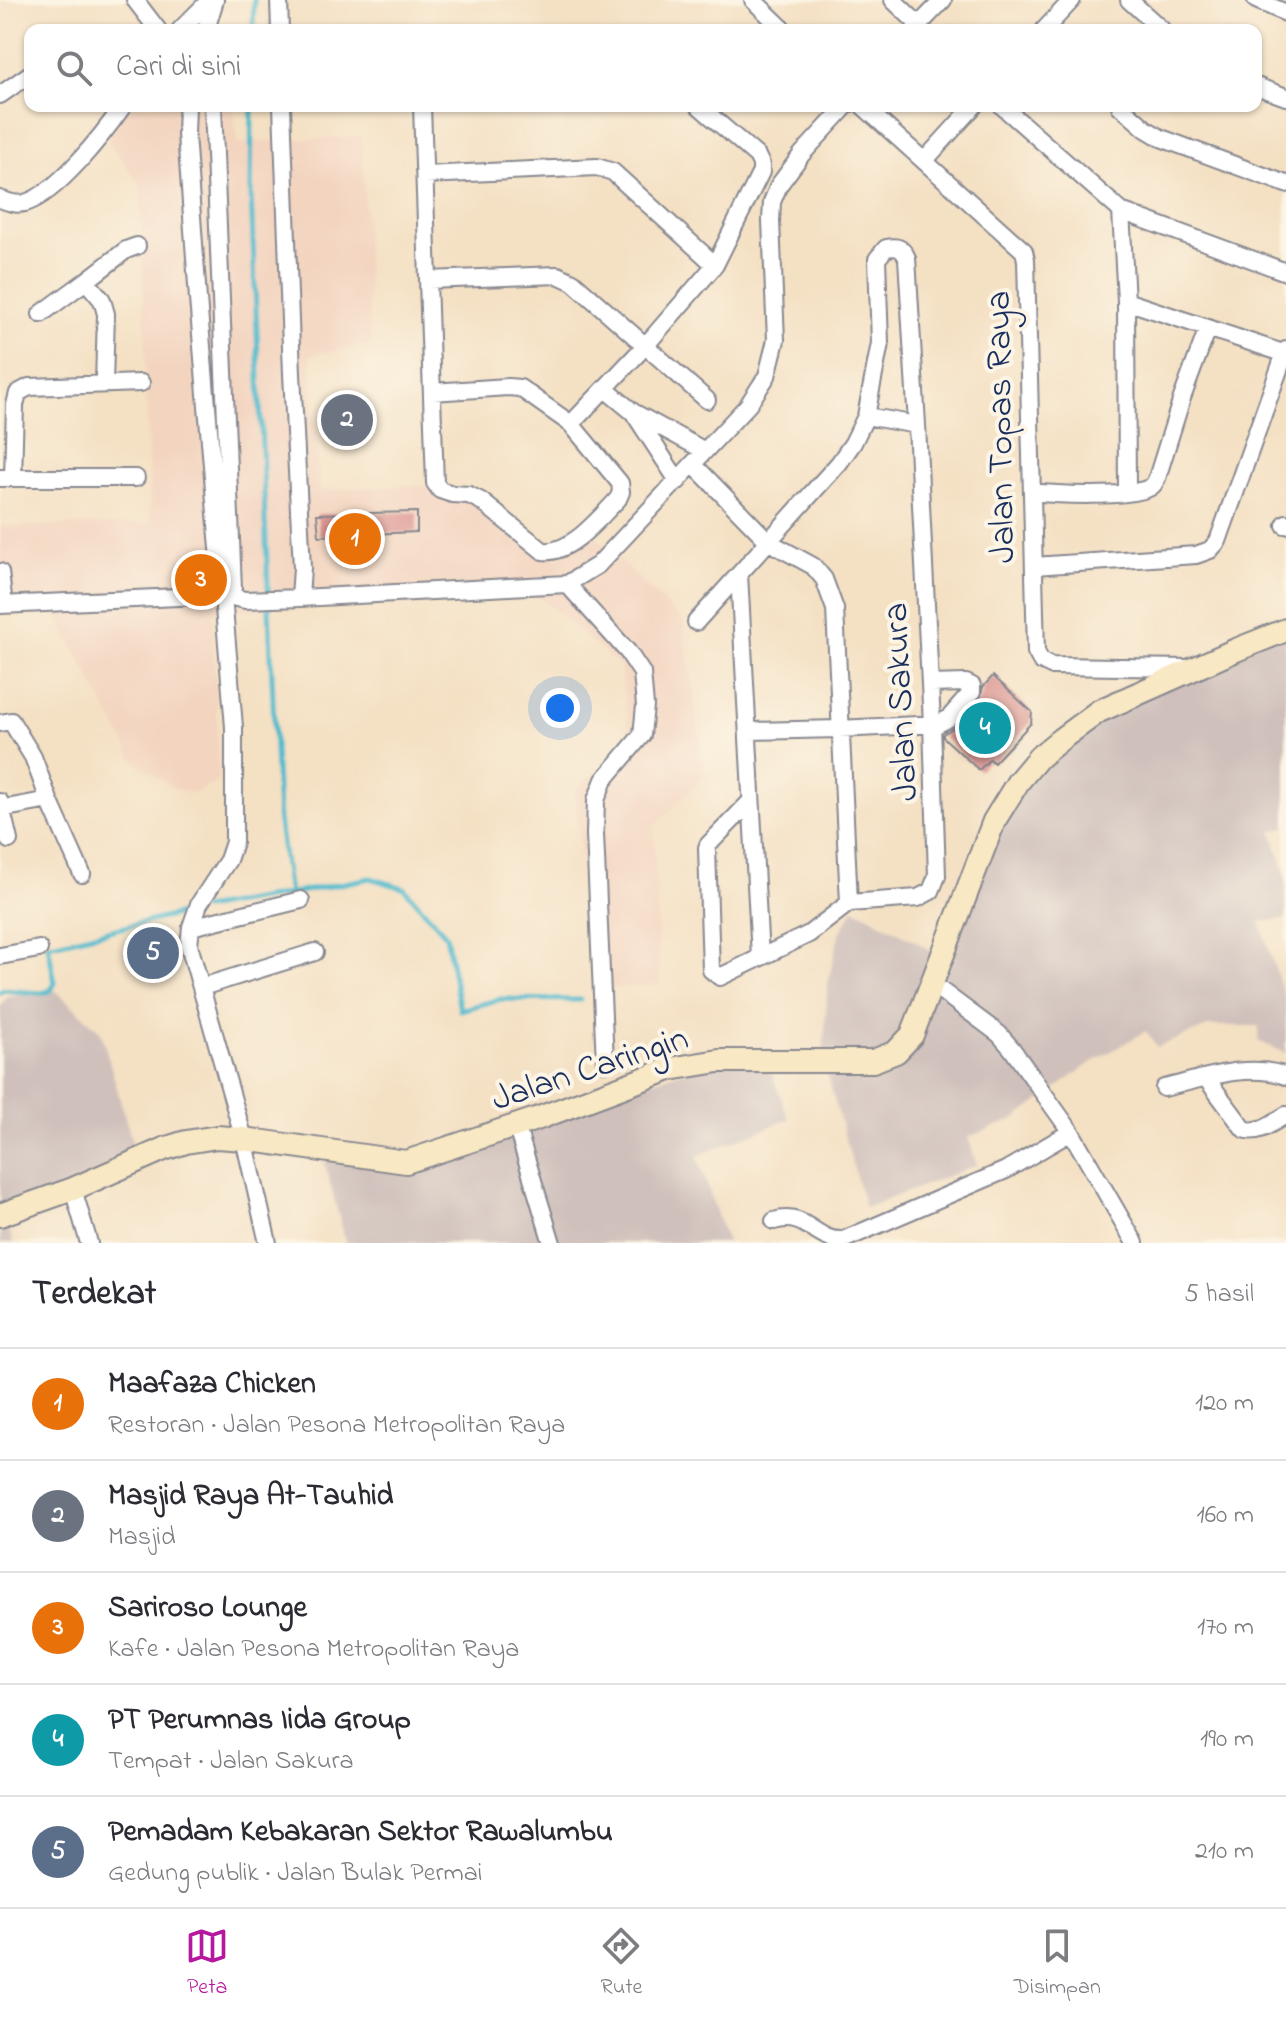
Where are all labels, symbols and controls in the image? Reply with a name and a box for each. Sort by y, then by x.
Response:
search box [24,24,1262,112]
icon: search [52,46,96,90]
text: Cari di sini [116,46,242,90]
street label: Jalan Topas Raya [974,290,1031,564]
pin: 2 [321,390,373,450]
pin: 1 [329,509,381,569]
pin: 3 [175,550,227,610]
street label: Jalan Sakura [871,601,934,802]
your location [540,688,580,728]
pin: 4 [959,698,1011,758]
pin: 5 [127,923,179,983]
street label: Jalan Caringin [485,1014,696,1127]
text: Terdekat [32,1270,156,1320]
text: 5 hasil [1184,1276,1254,1314]
text: Maafaza Chicken [108,1363,316,1407]
text: 1 [54,1385,62,1423]
text: 120 m [1195,1385,1254,1423]
text: Restoran · Jalan Pesona Metropolitan Raya [108,1407,565,1445]
text: Masjid Raya At-Tauhid [108,1475,393,1519]
text: 2 [52,1497,64,1535]
text: 160 m [1196,1497,1254,1535]
text: Masjid [108,1519,176,1557]
text: Sariroso Lounge [108,1587,307,1631]
text: 3 [53,1609,63,1647]
text: 170 m [1197,1609,1254,1647]
text: Kafe · Jalan Pesona Metropolitan Raya [108,1631,519,1669]
text: PT Perumnas Iida Group [108,1699,411,1743]
text: 4 [53,1721,63,1759]
text: 190 m [1200,1721,1254,1759]
text: Tempat · Jalan Sakura [108,1743,354,1781]
text: Pemadam Kebakaran Sektor Rawalumbu [108,1811,613,1855]
text: 5 [51,1833,65,1871]
text: 210 m [1195,1833,1254,1871]
text: Gedung publik · Jalan Bulak Permai [108,1855,482,1893]
tab: Peta [185,1924,229,2004]
tab: Rute [599,1924,643,2004]
tab: Disimpan [1014,1924,1101,2004]

